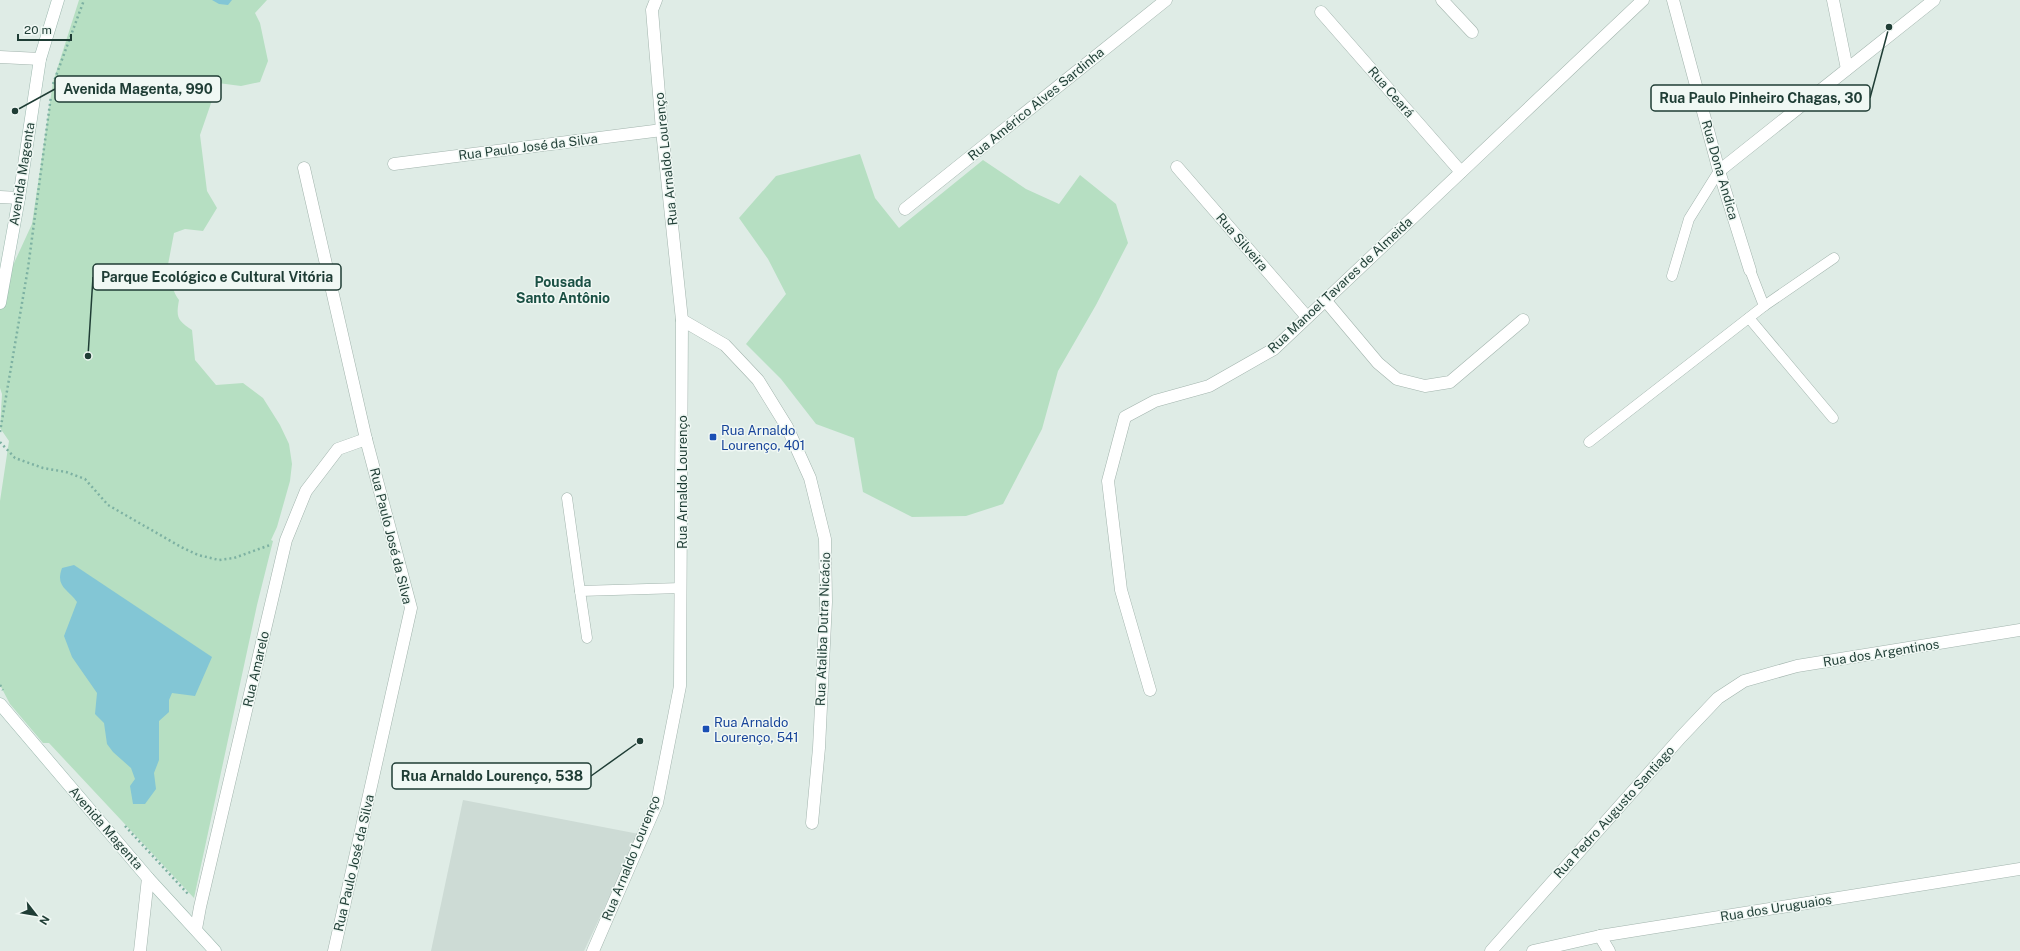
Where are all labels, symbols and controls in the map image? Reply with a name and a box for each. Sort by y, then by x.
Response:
scale bar [18,16,71,42]
text: 20 m [24,23,52,37]
street label: Rua Américo Alves Sardinha [965,44,1107,164]
street label: Rua Ceará [1365,64,1417,120]
callout: Avenida Magenta, 990 [55,76,221,102]
text: Avenida Magenta, 990 [63,81,213,97]
callout: Rua Paulo Pinheiro Chagas, 30 [1651,85,1870,111]
text: Rua Paulo Pinheiro Chagas, 30 [1659,90,1863,106]
street label: Rua Arnaldo Lourenço [652,92,680,226]
street label: Rua Dona Andica [1699,119,1741,221]
street label: Avenida Magenta [6,121,38,227]
street label: Rua Paulo José da Silva [458,131,598,163]
street label: Rua Silveira [1213,210,1271,274]
street label: Rua Manoel Tavares de Almeida [1265,214,1415,356]
callout: Parque Ecológico e Cultural Vitória [93,264,341,290]
text: Parque Ecológico e Cultural Vitória [101,269,333,285]
district label: Pousada Santo Antônio [516,274,610,306]
street label: Rua Arnaldo Lourenço [675,415,690,549]
place label: Rua Arnaldo Lourenço, 401 [721,423,805,453]
marker: Rua Arnaldo Lourenço, 401 [708,432,718,442]
street label: Rua Paulo José da Silva [367,466,415,606]
street label: Rua Ataliba Dutra Nicácio [813,552,833,706]
street label: Rua Amarelo [240,630,272,708]
street label: Rua dos Argentinos [1822,636,1940,670]
place label: Rua Arnaldo Lourenço, 541 [714,715,798,745]
marker: Rua Arnaldo Lourenço, 541 [701,724,711,734]
street label: Rua Pedro Augusto Santiago [1551,743,1677,881]
callout: Rua Arnaldo Lourenço, 538 [392,763,591,789]
text: Rua Arnaldo Lourenço, 538 [401,768,583,784]
street label: Avenida Magenta [66,784,146,872]
street label: Rua Paulo José da Silva [331,793,377,933]
street label: Rua Arnaldo Lourenço [599,793,663,923]
street label: Rua dos Uruguaios [1719,892,1833,924]
north arrow [16,895,56,935]
text: N [37,913,52,927]

